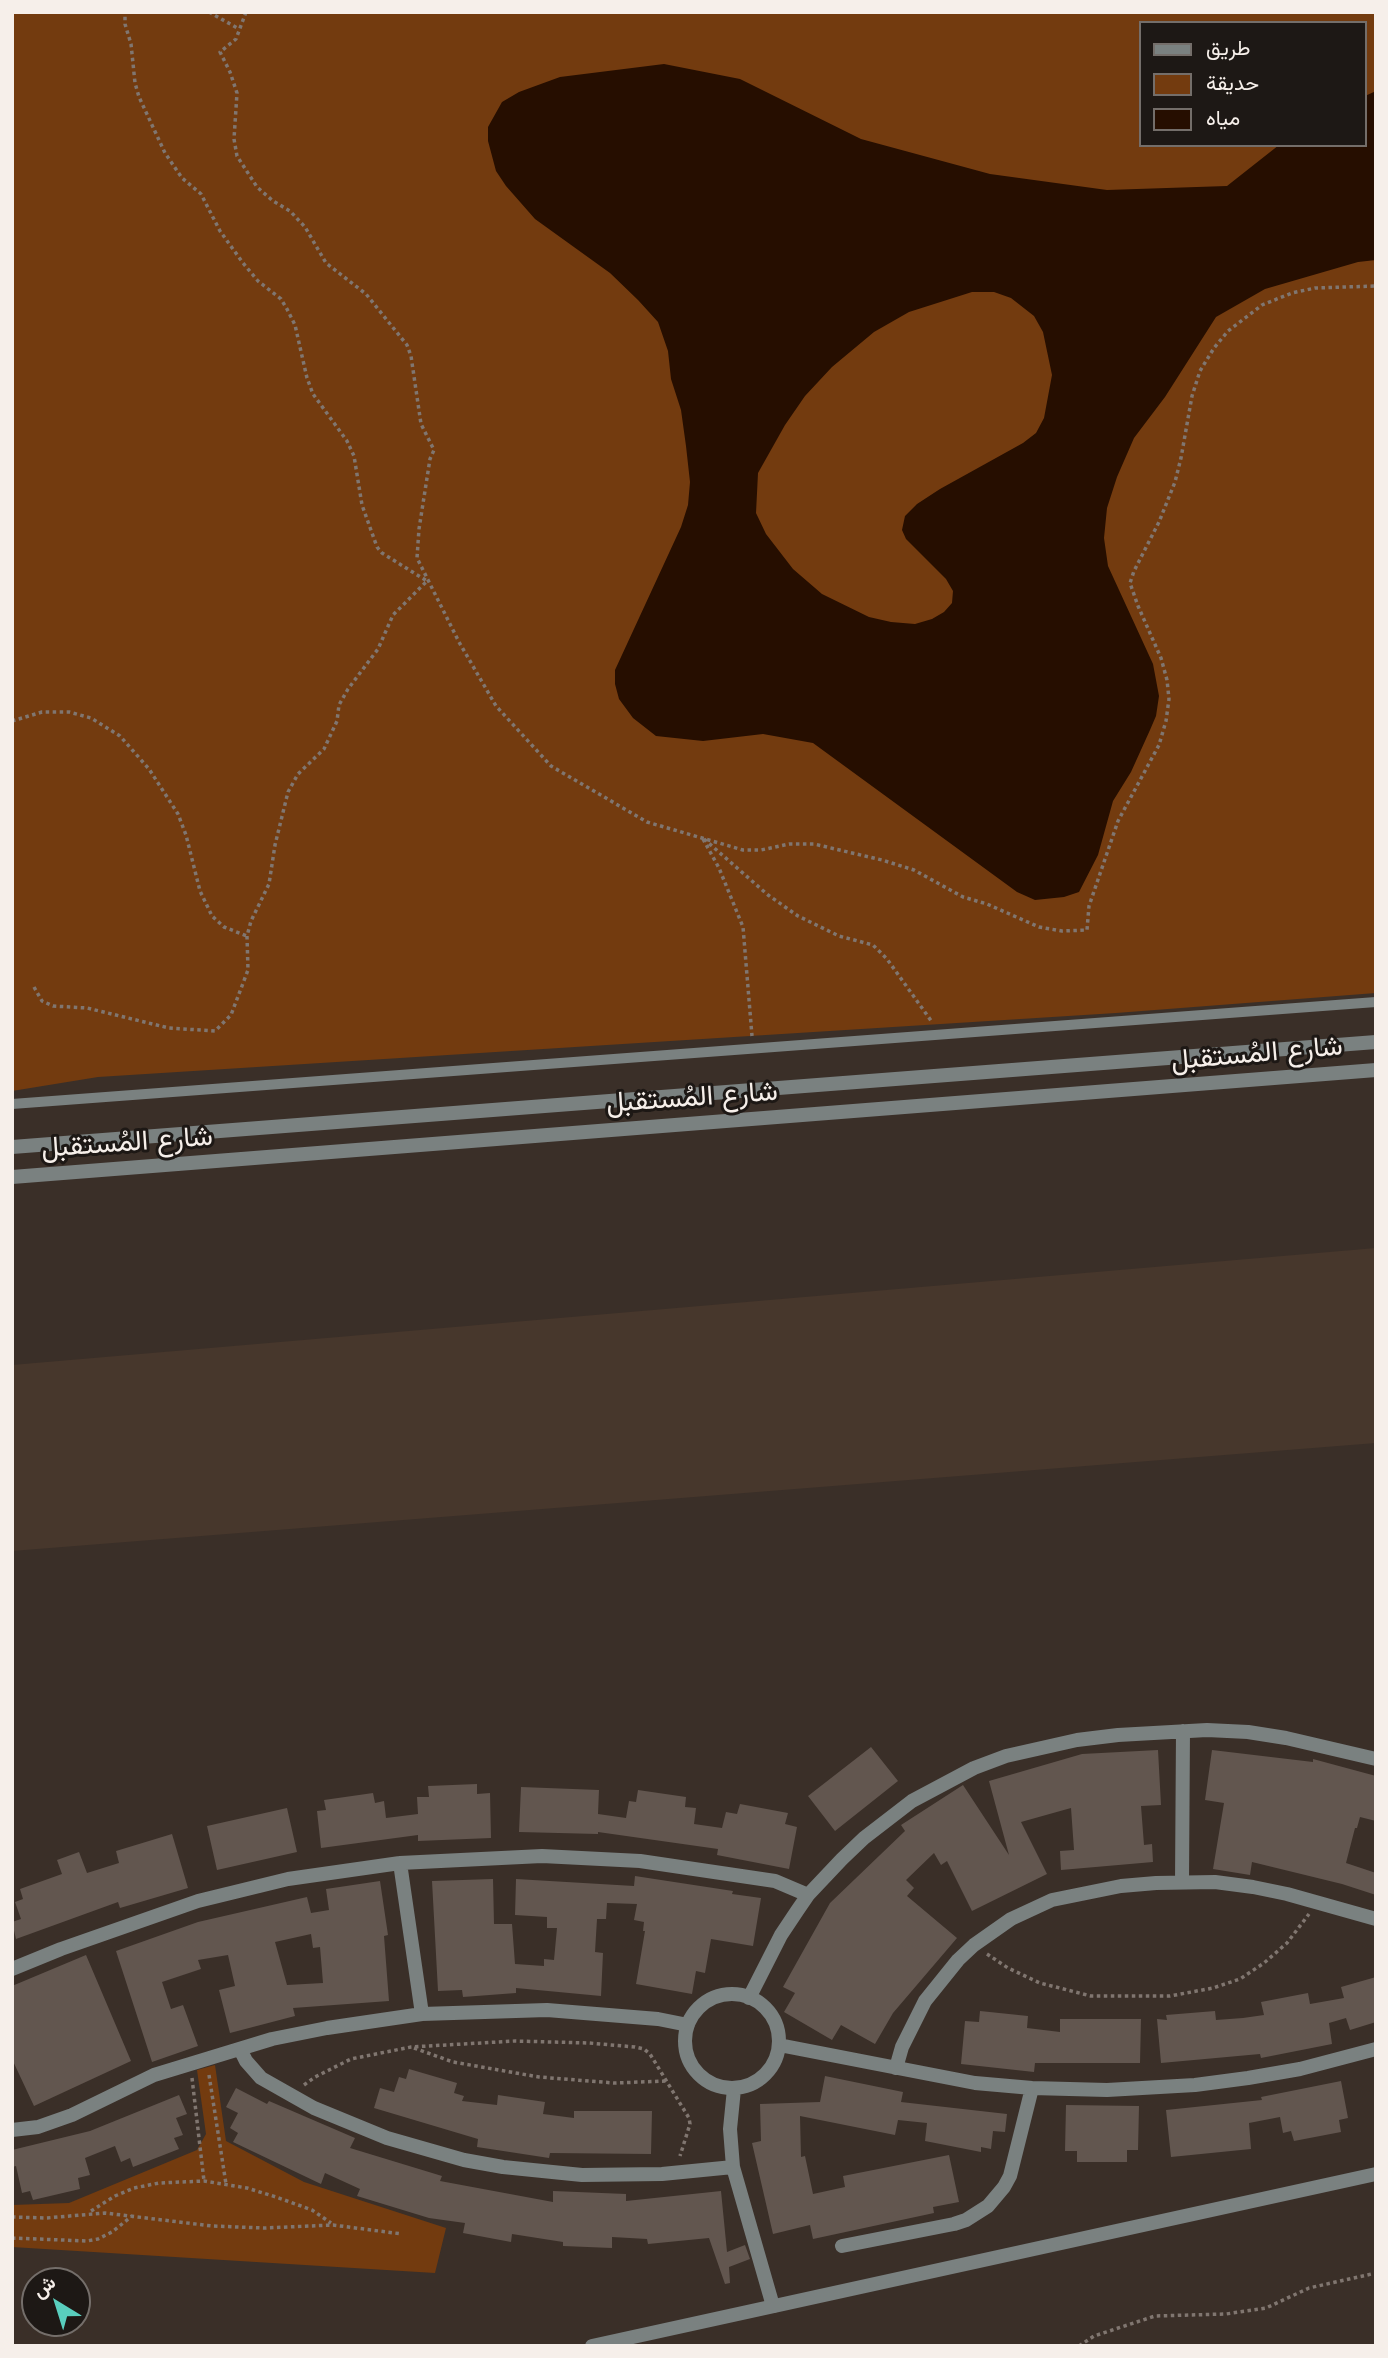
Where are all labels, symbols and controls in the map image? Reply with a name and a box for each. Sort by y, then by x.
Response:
legend [1140,21,1367,147]
text: طريق [1206,33,1251,63]
text: حديقة [1206,68,1259,98]
text: مياه [1206,103,1240,133]
street label: شارع المُستقبل [1170,1031,1344,1079]
street label: شارع المُستقبل [605,1076,779,1122]
street label: شارع المُستقبل [40,1121,214,1167]
north arrow [21,2267,91,2337]
text: ش [27,2269,61,2304]

